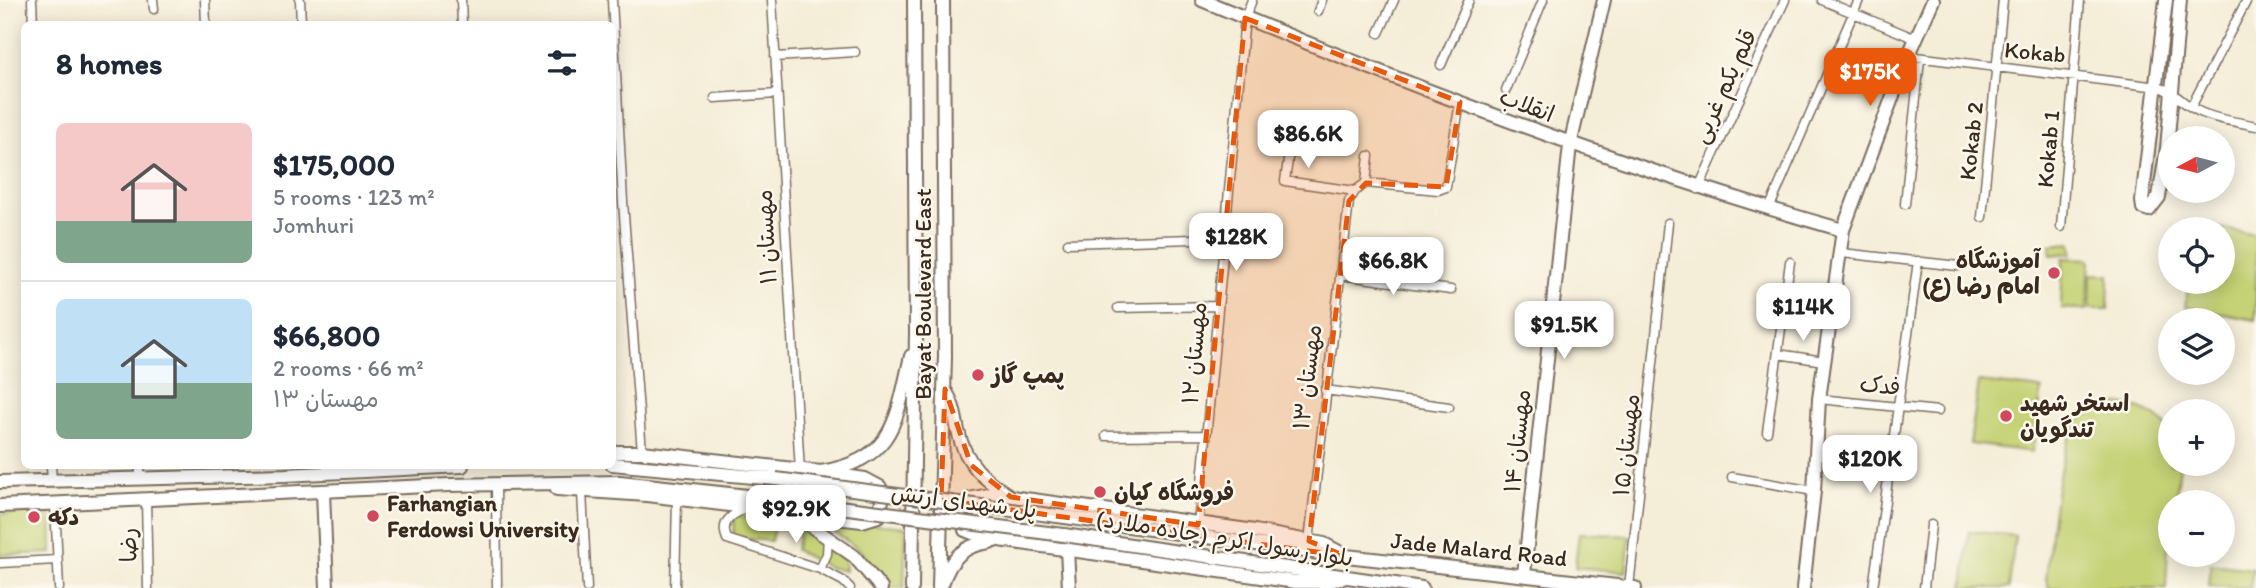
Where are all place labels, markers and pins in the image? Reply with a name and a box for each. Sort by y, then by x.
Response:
pin: $175K [1821,48,1919,108]
pin: $86.6K [1251,110,1365,170]
pin: $128K [1187,214,1285,273]
pin: $66.8K [1336,238,1450,297]
place label: آموزشگاه امام رضا (ع) [1922,246,2042,304]
marker: آموزشگاه امام رضا (ع) [2046,265,2062,281]
pin: $114K [1754,284,1852,343]
pin: $91.5K [1507,302,1621,361]
place label: پمپ گاز [990,361,1065,390]
marker: پمپ گاز [970,367,986,383]
place label: استخر شهید تندگویان [2020,389,2129,444]
marker: استخر شهید تندگویان [1998,408,2014,424]
pin: $120K [1821,435,1919,495]
place label: فروشگاه کیان [1114,478,1234,507]
marker: فروشگاه کیان [1092,484,1108,500]
pin: $92.9K [739,486,853,545]
place label: Farhangian Ferdowsi University [387,489,579,543]
place label: دکه [48,503,79,531]
marker: Farhangian Ferdowsi University [365,508,381,524]
marker: دکه [26,509,42,525]

